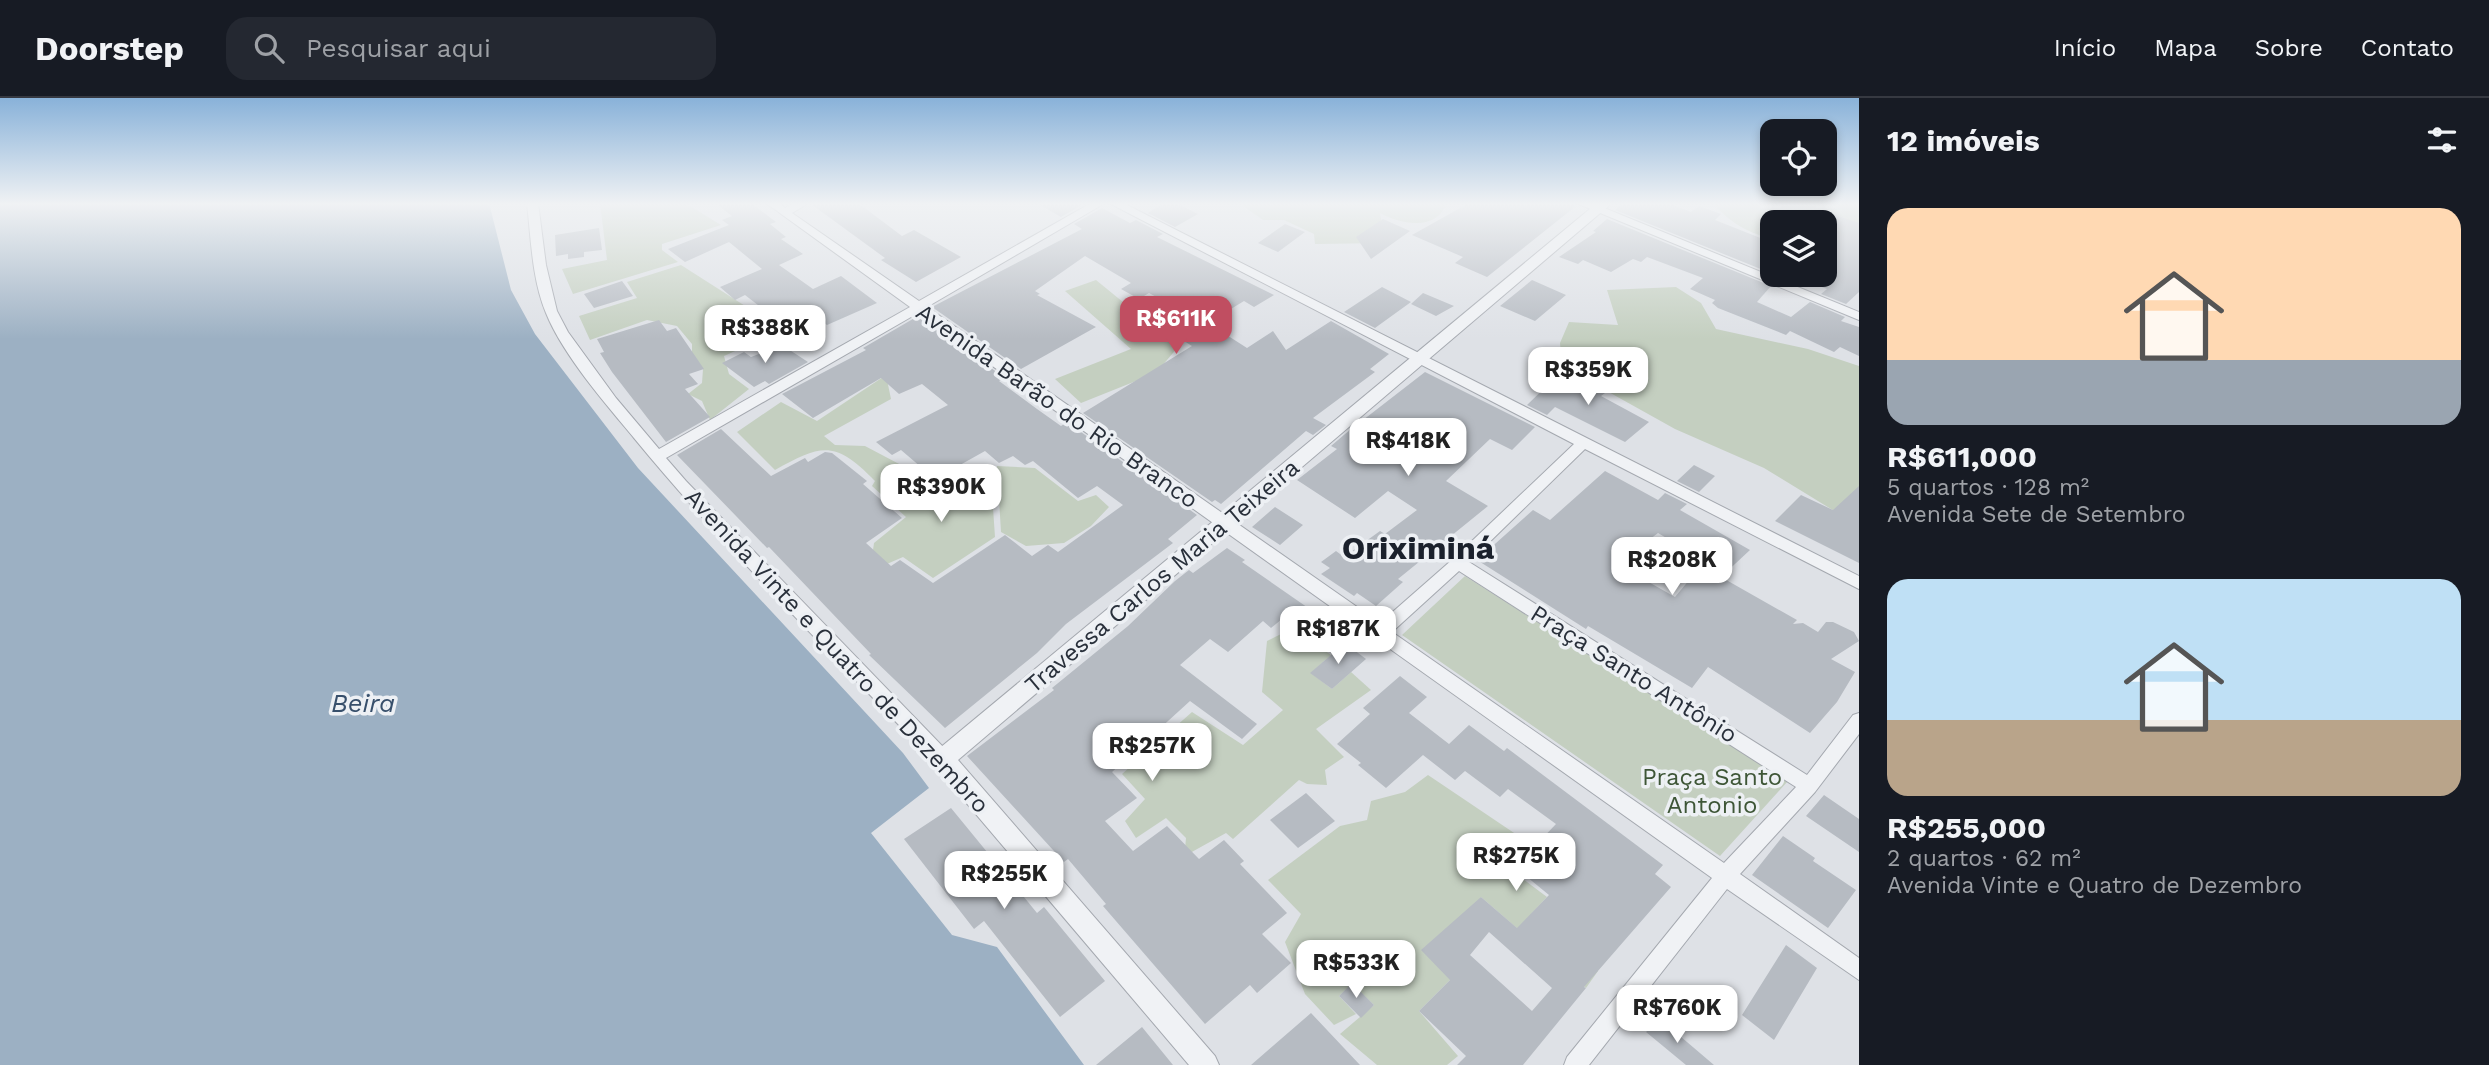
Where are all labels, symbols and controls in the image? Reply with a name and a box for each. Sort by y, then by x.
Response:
search box [226,17,716,80]
text: Doorstep [35,29,184,68]
icon: search [250,29,288,67]
text: Pesquisar aqui [306,33,491,63]
text: Início [2054,34,2116,62]
text: Mapa [2154,34,2217,62]
text: Sobre [2255,34,2323,62]
text: Contato [2361,34,2454,62]
map controls [1760,119,1837,287]
button: locate [1760,119,1837,196]
icon: filters [2423,121,2461,159]
text: 12 imóveis [1887,123,2040,158]
button: layers [1760,210,1837,287]
icon: home [2111,253,2237,379]
pin: R$611K [1119,296,1233,356]
street label: Avenida Barão do Rio Branco [911,298,1203,514]
text: R$611K [1136,305,1216,332]
pin: R$388K [708,306,822,365]
text: R$388K [720,314,810,341]
pin: R$359K [1531,348,1645,407]
text: R$359K [1544,356,1632,383]
pin: R$418K [1351,418,1465,478]
text: R$418K [1365,427,1451,454]
text: R$611,000 [1887,439,2037,474]
street label: Travessa Carlos Maria Teixeira [1019,453,1305,699]
pin: R$390K [884,464,998,524]
text: R$390K [896,473,986,500]
text: 5 quartos · 128 m² [1887,474,2089,501]
street label: Avenida Vinte e Quatro de Dezembro [679,483,995,819]
text: Avenida Sete de Setembro [1887,501,2185,528]
district label: Oriximiná [1342,529,1495,567]
pin: R$208K [1615,538,1729,597]
text: R$208K [1627,546,1717,573]
street label: Praça Santo Antônio [1526,599,1742,749]
pin: R$187K [1281,606,1395,666]
text: R$187K [1296,615,1380,642]
icon: home [2111,624,2237,750]
water label: Beira [331,688,395,718]
pin: R$257K [1095,724,1209,783]
text: R$257K [1109,732,1195,759]
park label: Praça Santo Antonio [1642,763,1782,819]
text: R$255,000 [1887,810,2046,845]
pin: R$275K [1459,834,1573,893]
text: R$275K [1473,842,1559,869]
text: 2 quartos · 62 m² [1887,845,2081,872]
pin: R$255K [947,852,1061,911]
text: R$255K [960,860,1048,887]
text: Avenida Vinte e Quatro de Dezembro [1887,872,2302,899]
pin: R$533K [1299,940,1413,1000]
text: R$533K [1312,949,1400,976]
pin: R$760K [1620,986,1734,1045]
text: R$760K [1633,994,1721,1021]

